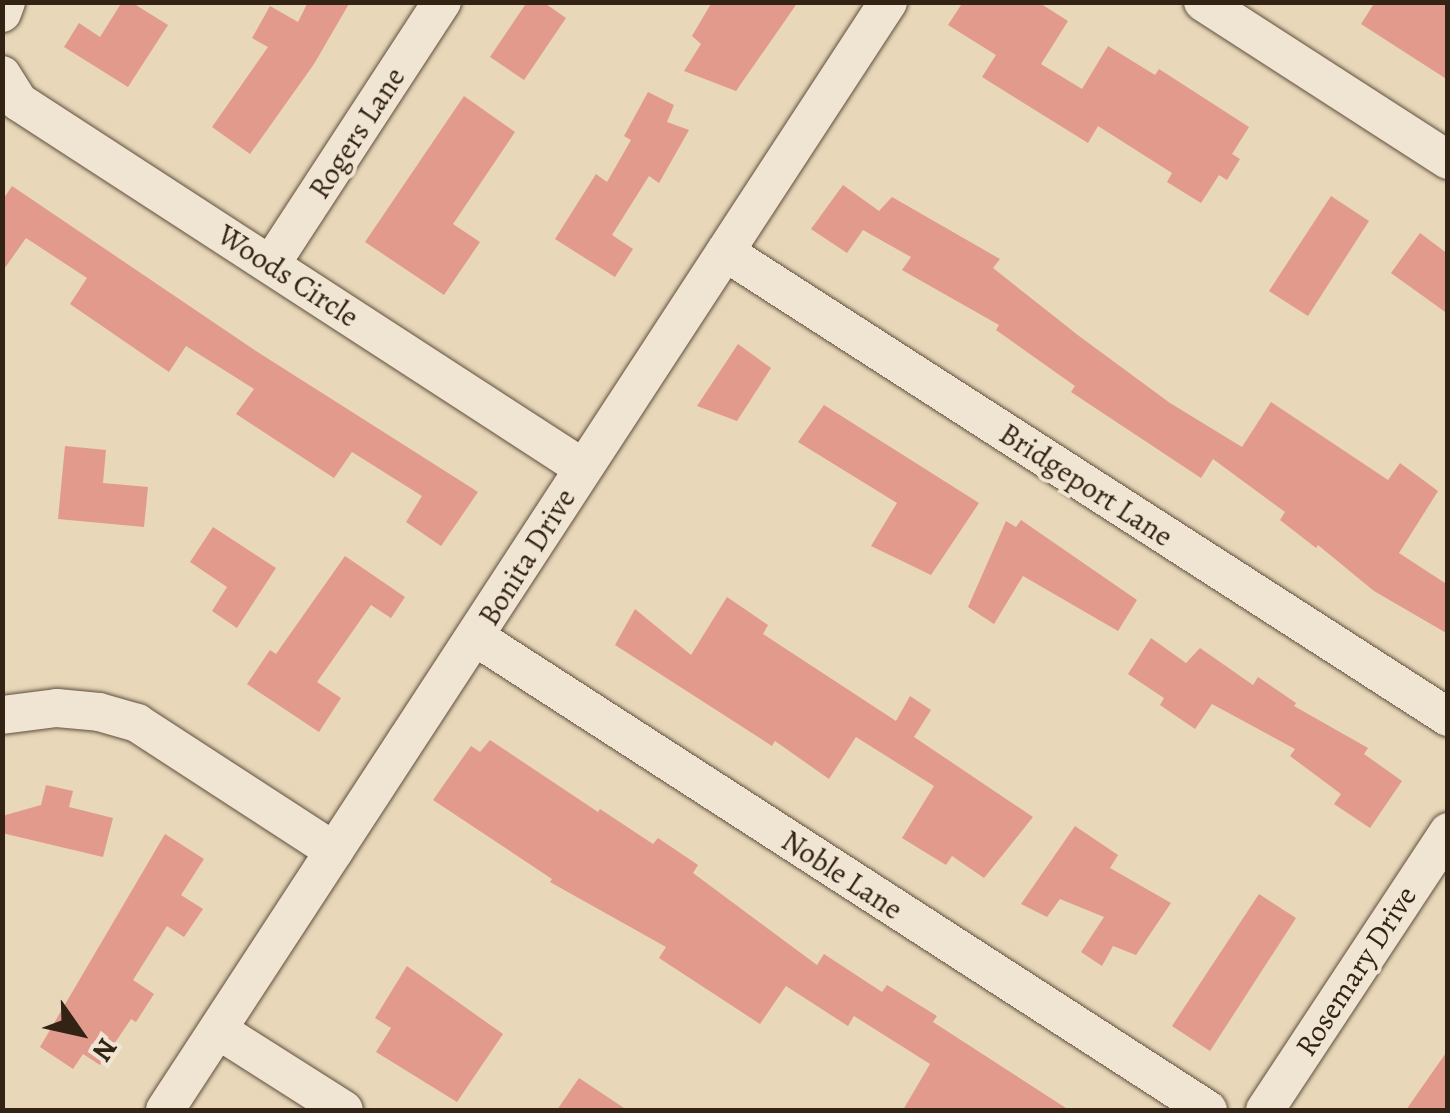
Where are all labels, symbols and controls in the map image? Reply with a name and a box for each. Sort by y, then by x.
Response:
street label: Rogers Lane [301,61,413,205]
street label: Woods Circle [211,217,365,335]
street label: Bridgeport Lane [993,416,1179,554]
street label: Bonita Drive [471,482,583,632]
street label: Noble Lane [775,823,909,927]
street label: Rosemary Drive [1288,879,1424,1063]
north arrow [30,983,130,1083]
text: N [83,1031,126,1069]

